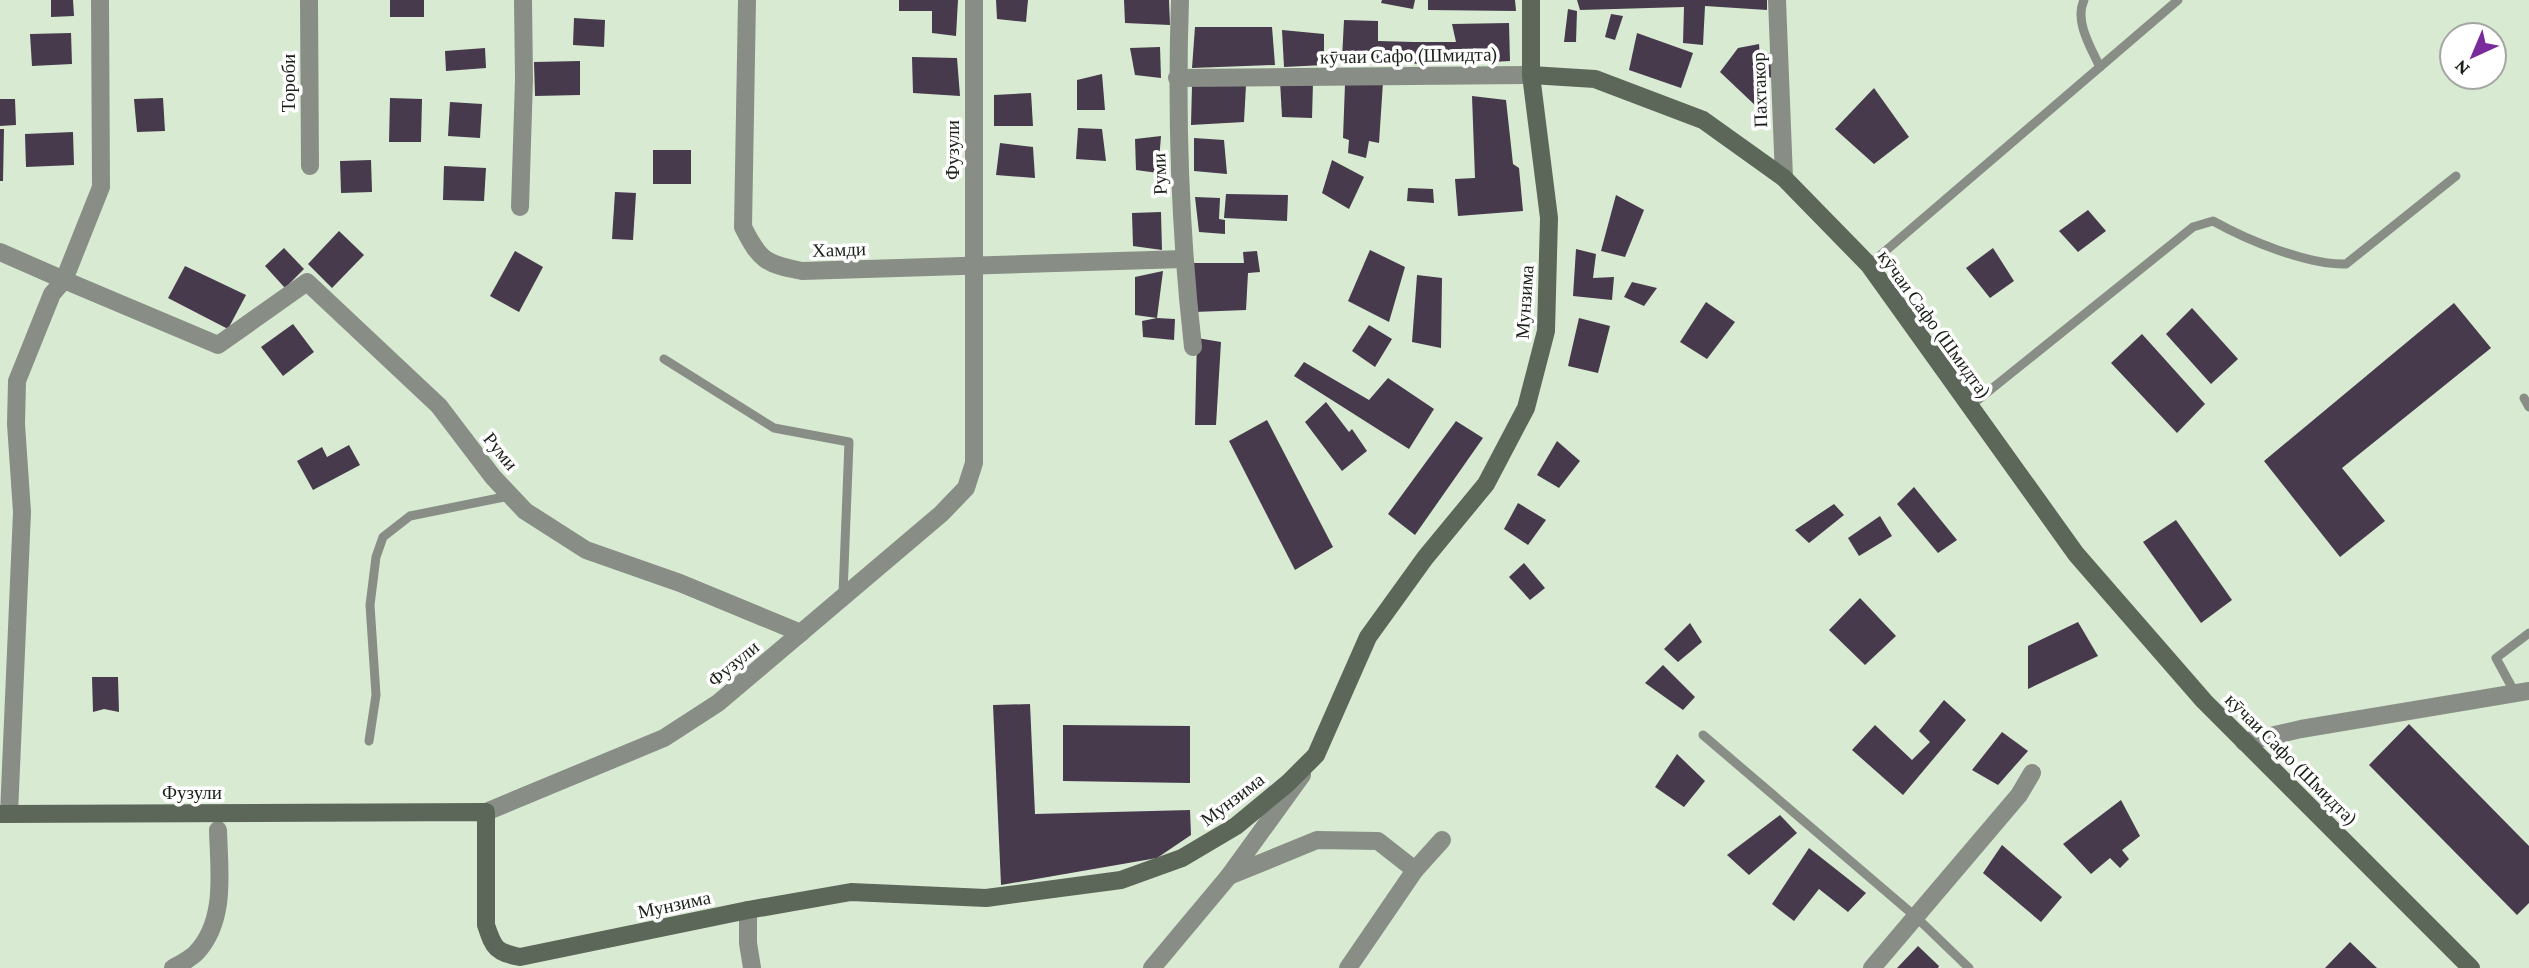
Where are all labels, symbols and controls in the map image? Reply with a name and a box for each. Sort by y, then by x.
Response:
north arrow [2438,21,2508,91]
street label: кӯчаи Сафо (Шмидта) [1320,43,1498,69]
street label: Пахтакор [1748,52,1771,128]
street label: Тороби [278,54,299,112]
text: N [2450,56,2473,80]
street label: Фузули [942,120,963,180]
street label: Руми [1148,153,1171,195]
street label: Хамди [812,238,866,261]
street label: кӯчаи Сафо (Шмидта) [1873,246,1995,403]
street label: Мунзима [1511,264,1538,340]
street label: Руми [479,428,522,474]
street label: Фузули [704,636,763,691]
street label: кӯчаи Сафо (Шмидта) [2220,689,2362,831]
street label: Мунзима [1196,768,1269,830]
street label: Фузули [162,782,222,803]
street label: Мунзима [636,886,713,922]

